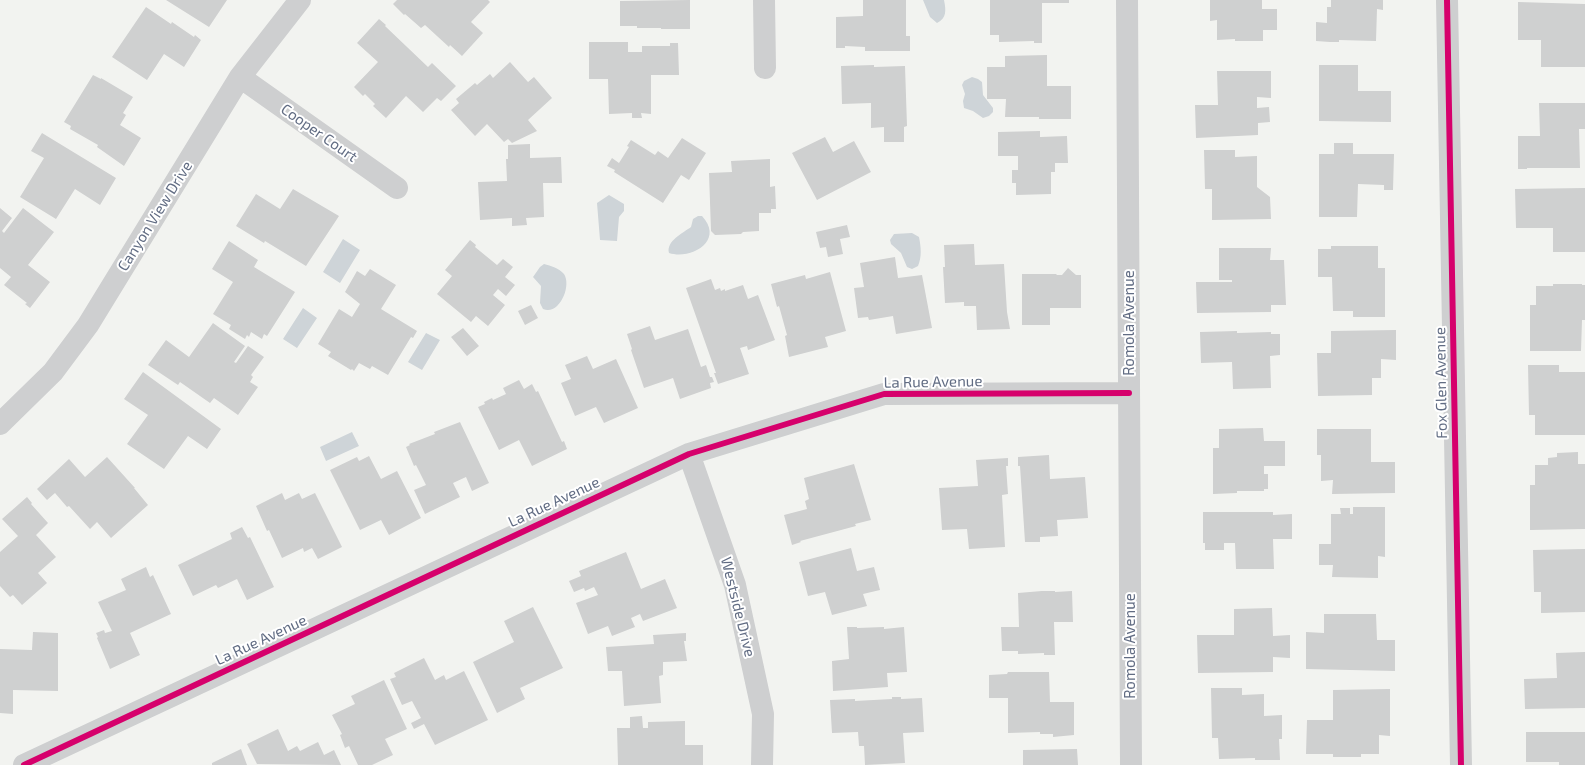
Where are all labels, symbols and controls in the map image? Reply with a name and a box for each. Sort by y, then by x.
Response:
street label: Cooper Court [277,100,361,166]
street label: Canyon View Drive [114,158,196,274]
street label: Romola Avenue [1120,270,1138,376]
street label: Fox Glen Avenue [1431,327,1451,439]
street label: La Rue Avenue [883,372,983,392]
street label: La Rue Avenue [505,473,603,531]
street label: Westside Drive [717,555,759,659]
street label: Romola Avenue [1121,593,1139,699]
street label: La Rue Avenue [212,611,310,669]

